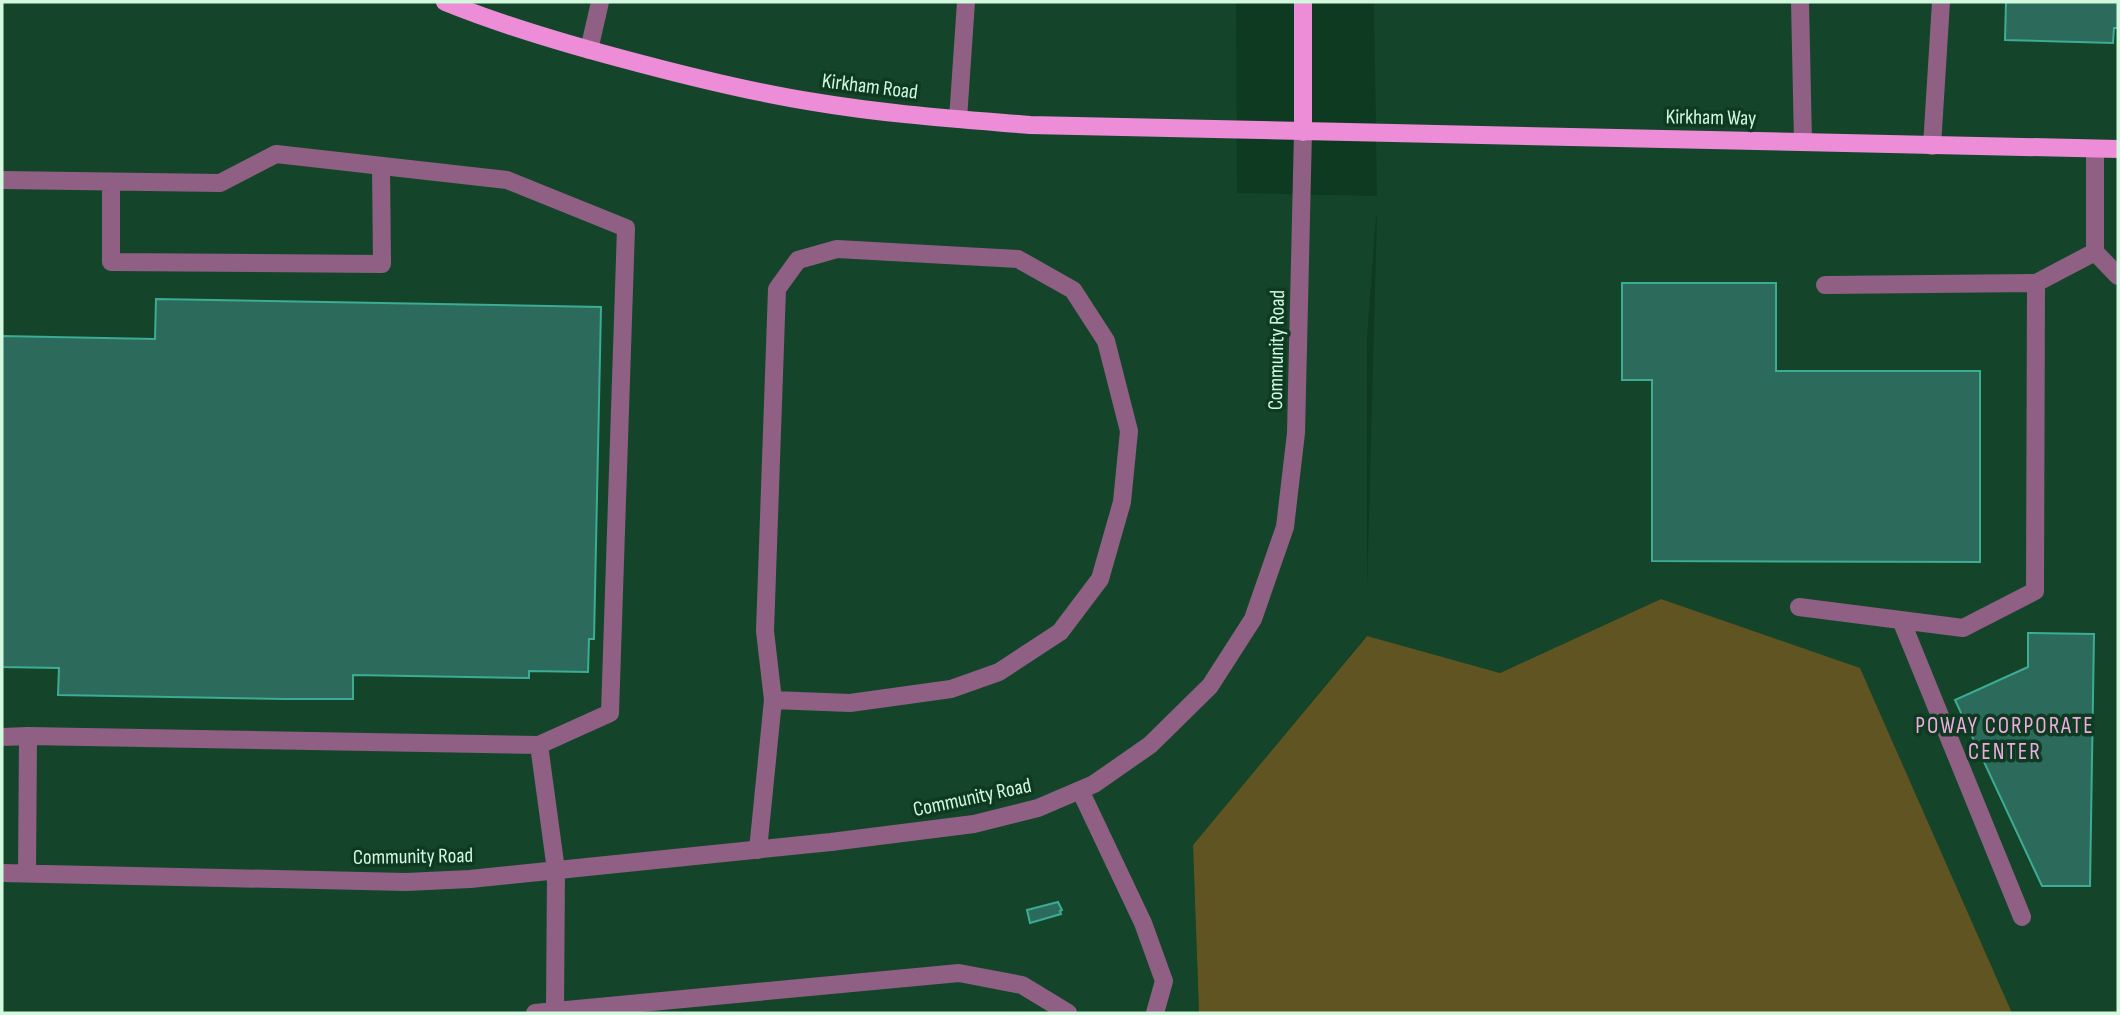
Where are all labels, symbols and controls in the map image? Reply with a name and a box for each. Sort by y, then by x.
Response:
street label: Kirkham Road [821,68,919,105]
street label: Kirkham Way [1665,104,1756,131]
street label: Community Road [1263,290,1290,410]
district label: POWAY CORPORATE CENTER [1915,712,2095,766]
street label: Community Road [911,773,1034,822]
street label: Community Road [353,843,473,870]

